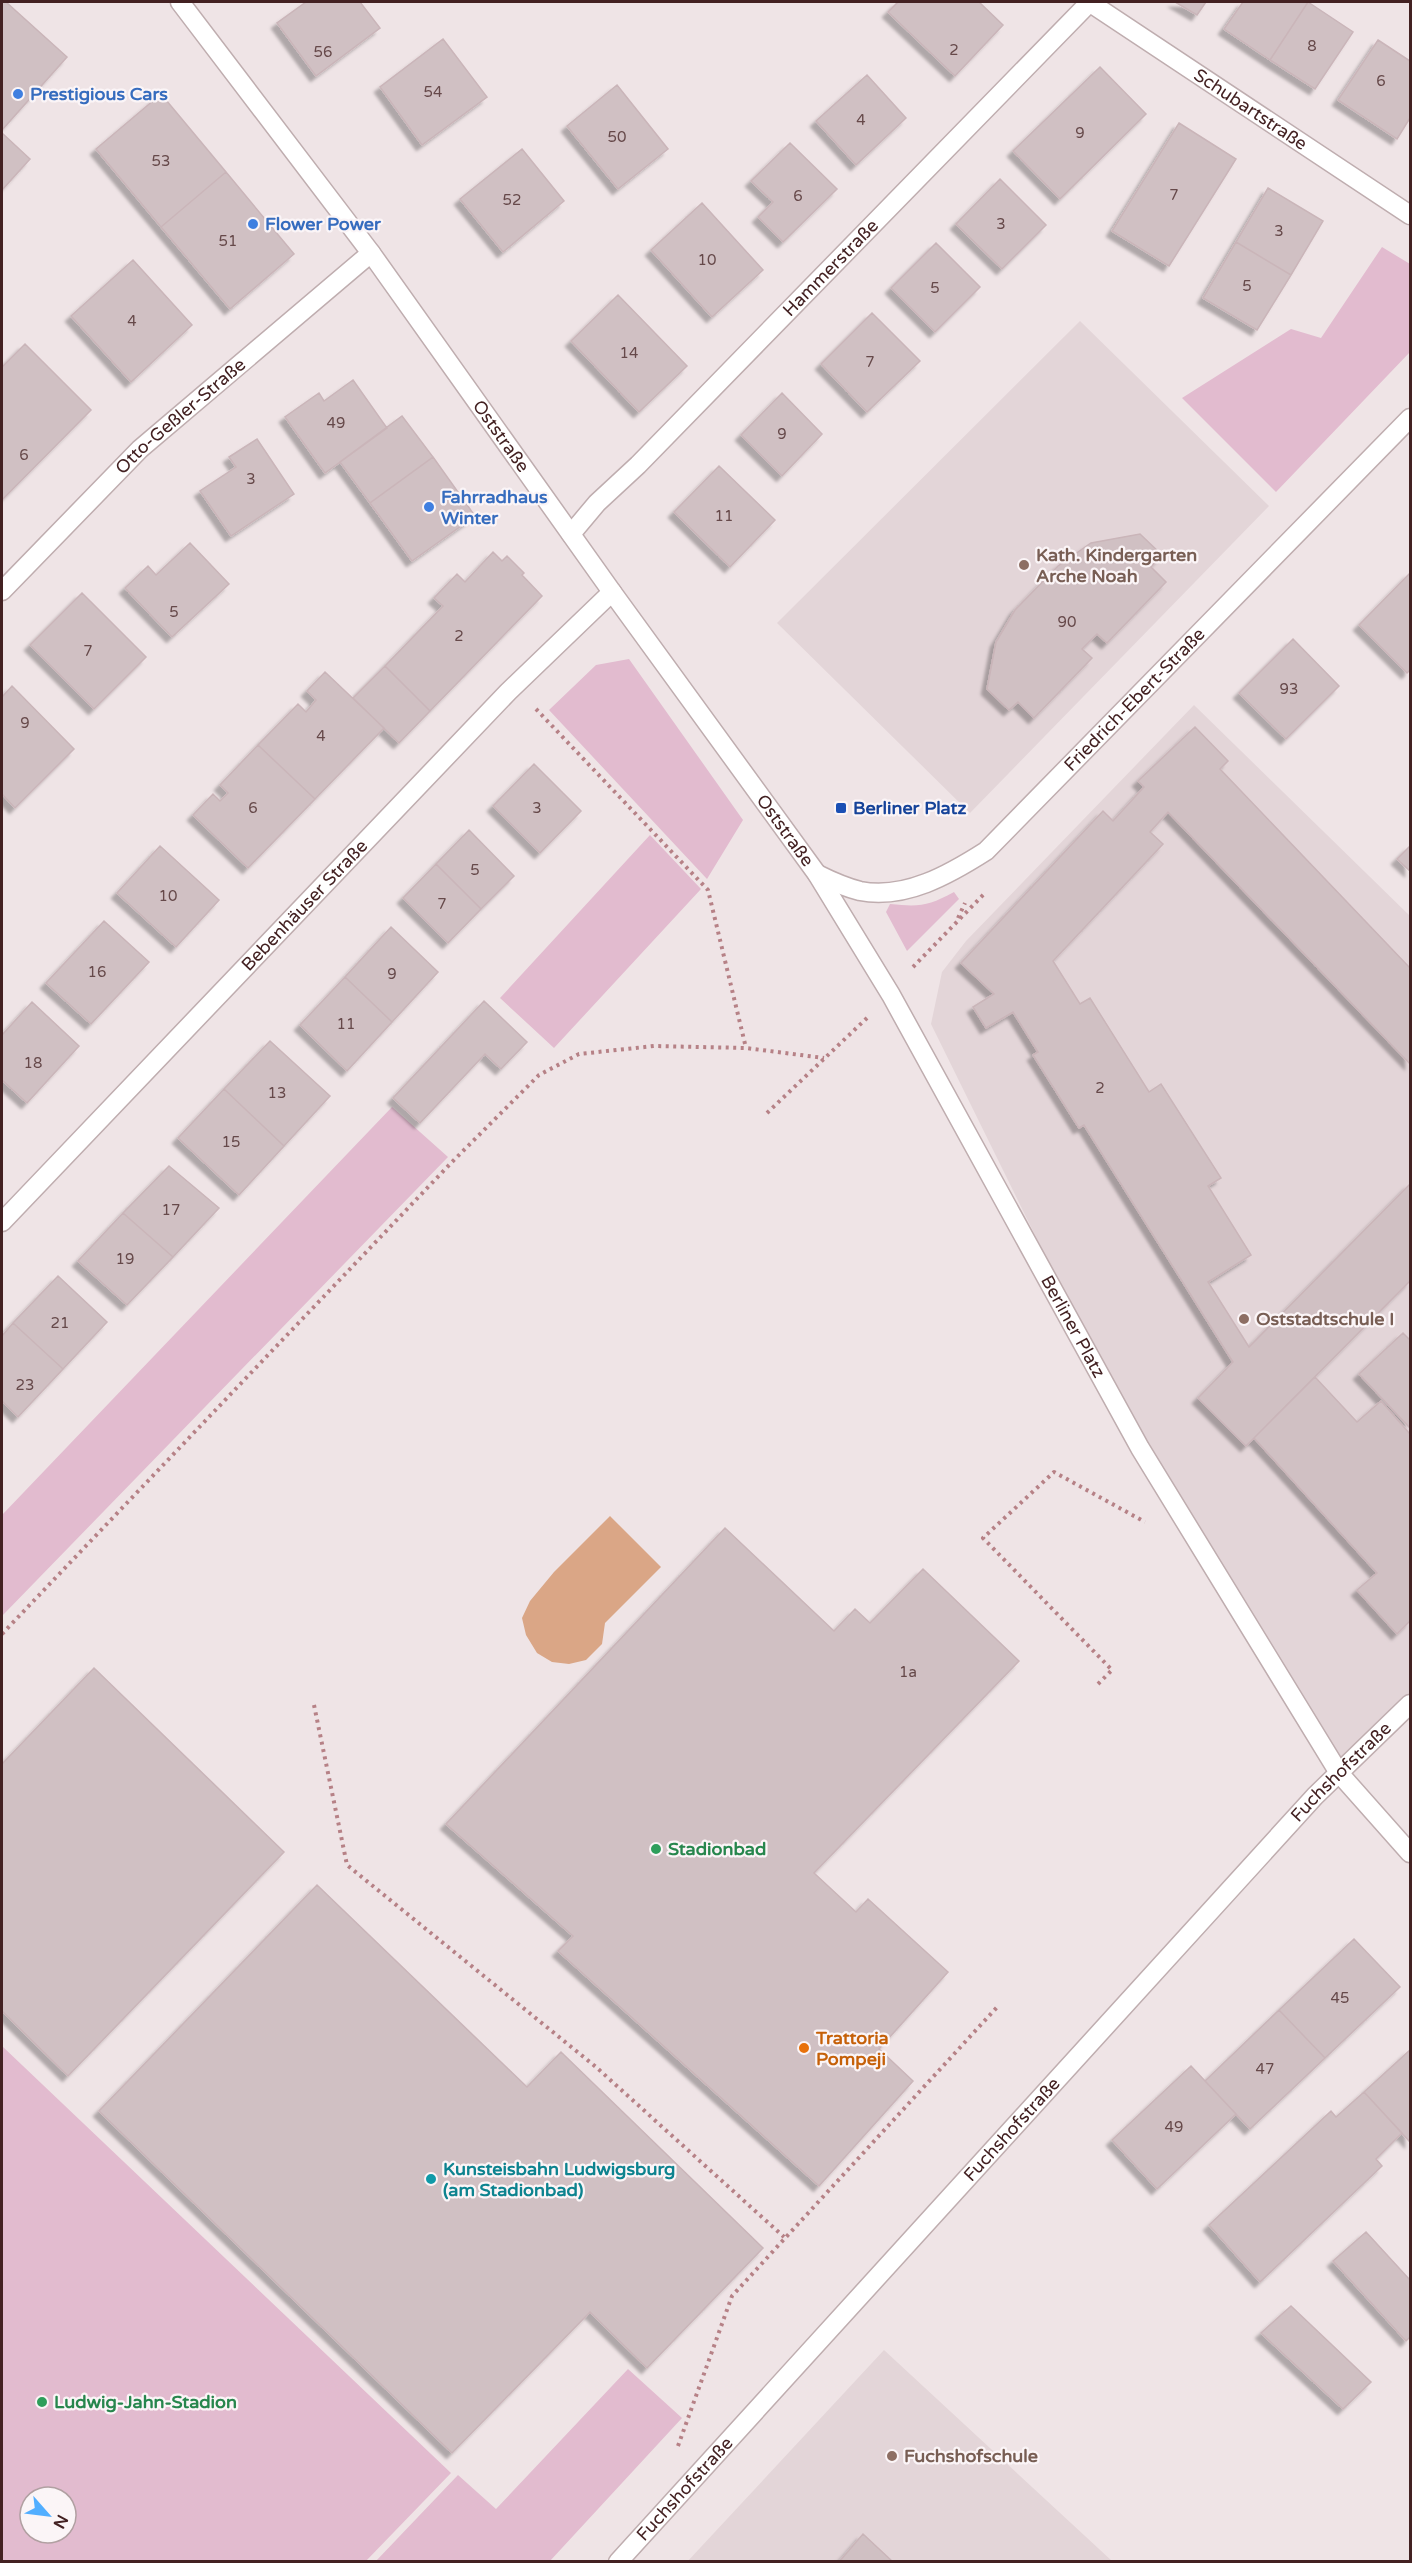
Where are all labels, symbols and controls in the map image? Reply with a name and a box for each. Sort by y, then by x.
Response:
house number: 8 [1307,37,1317,55]
house number: 2 [949,41,959,59]
house number: 56 [314,43,332,61]
street label: Schubartstraße [1190,64,1312,155]
house number: 6 [1376,72,1386,90]
place label: Prestigious Cars [30,83,168,105]
house number: 54 [424,83,442,101]
marker: Prestigious Cars [11,87,25,101]
house number: 4 [856,111,866,129]
house number: 9 [1075,124,1085,142]
house number: 50 [608,128,626,146]
house number: 53 [152,152,170,170]
house number: 7 [1169,186,1179,204]
house number: 6 [793,187,803,205]
house number: 52 [503,191,521,209]
place label: Flower Power [265,213,382,235]
street label: Hammerstraße [778,214,883,321]
house number: 3 [996,215,1006,233]
marker: Flower Power [246,217,260,231]
house number: 3 [1274,222,1284,240]
house number: 51 [219,232,237,250]
house number: 10 [698,251,716,269]
house number: 5 [1242,277,1252,295]
house number: 5 [930,279,940,297]
house number: 4 [127,312,137,330]
house number: 14 [620,344,638,362]
street label: Otto-Geßler-Straße [111,353,250,479]
house number: 7 [865,353,875,371]
street label: Oststraße [468,396,534,477]
house number: 49 [327,414,345,432]
house number: 9 [777,425,787,443]
house number: 6 [19,446,29,464]
house number: 3 [246,470,256,488]
place label: Fahrradhaus Winter [441,486,548,529]
marker: Fahrradhaus Winter [422,500,436,514]
house number: 11 [715,507,733,525]
place label: Kath. Kindergarten Arche Noah [1036,544,1197,587]
marker: Kath. Kindergarten Arche Noah [1017,558,1031,572]
house number: 5 [169,603,179,621]
house number: 90 [1058,613,1076,631]
street label: Friedrich-Ebert-Straße [1059,623,1210,776]
house number: 2 [454,627,464,645]
house number: 7 [83,642,93,660]
house number: 93 [1280,680,1298,698]
house number: 9 [20,714,30,732]
house number: 4 [316,727,326,745]
street label: Oststraße [752,790,819,871]
place label: Berliner Platz [853,797,966,819]
house number: 6 [248,799,258,817]
house number: 3 [532,799,542,817]
marker: Berliner Platz [834,801,848,815]
street label: Bebenhäuser Straße [237,835,372,975]
house number: 5 [470,861,480,879]
house number: 10 [159,887,177,905]
house number: 7 [437,895,447,913]
house number: 16 [88,963,106,981]
house number: 9 [387,965,397,983]
house number: 11 [337,1015,355,1033]
house number: 18 [24,1054,42,1072]
house number: 2 [1095,1079,1105,1097]
house number: 13 [268,1084,286,1102]
house number: 15 [222,1133,240,1151]
house number: 17 [162,1201,180,1219]
house number: 19 [116,1250,134,1268]
street label: Berliner Platz [1036,1271,1110,1381]
place label: Oststadtschule I [1256,1308,1394,1330]
marker: Oststadtschule I [1237,1312,1251,1326]
house number: 21 [51,1314,69,1332]
house number: 23 [16,1376,34,1394]
house number: 1a [899,1663,917,1681]
street label: Fuchshofstraße [1286,1717,1396,1826]
place label: Stadionbad [668,1838,766,1860]
marker: Stadionbad [649,1842,663,1856]
house number: 45 [1331,1989,1349,2007]
place label: Trattoria Pompeji [815,2027,889,2070]
marker: Trattoria Pompeji [797,2041,811,2055]
house number: 47 [1256,2060,1274,2078]
street label: Fuchshofstraße [959,2073,1065,2186]
house number: 49 [1165,2118,1183,2136]
place label: Kunsteisbahn Ludwigsburg (am Stadionbad) [443,2158,675,2201]
marker: Kunsteisbahn Ludwigsburg (am Stadionbad) [424,2172,438,2186]
place label: Ludwig-Jahn-Stadion [54,2391,237,2413]
marker: Ludwig-Jahn-Stadion [35,2395,49,2409]
street label: Fuchshofstraße [632,2432,737,2545]
place label: Fuchshofschule [904,2445,1038,2467]
marker: Fuchshofschule [885,2449,899,2463]
north arrow [18,2485,78,2545]
text: N [49,2511,72,2532]

